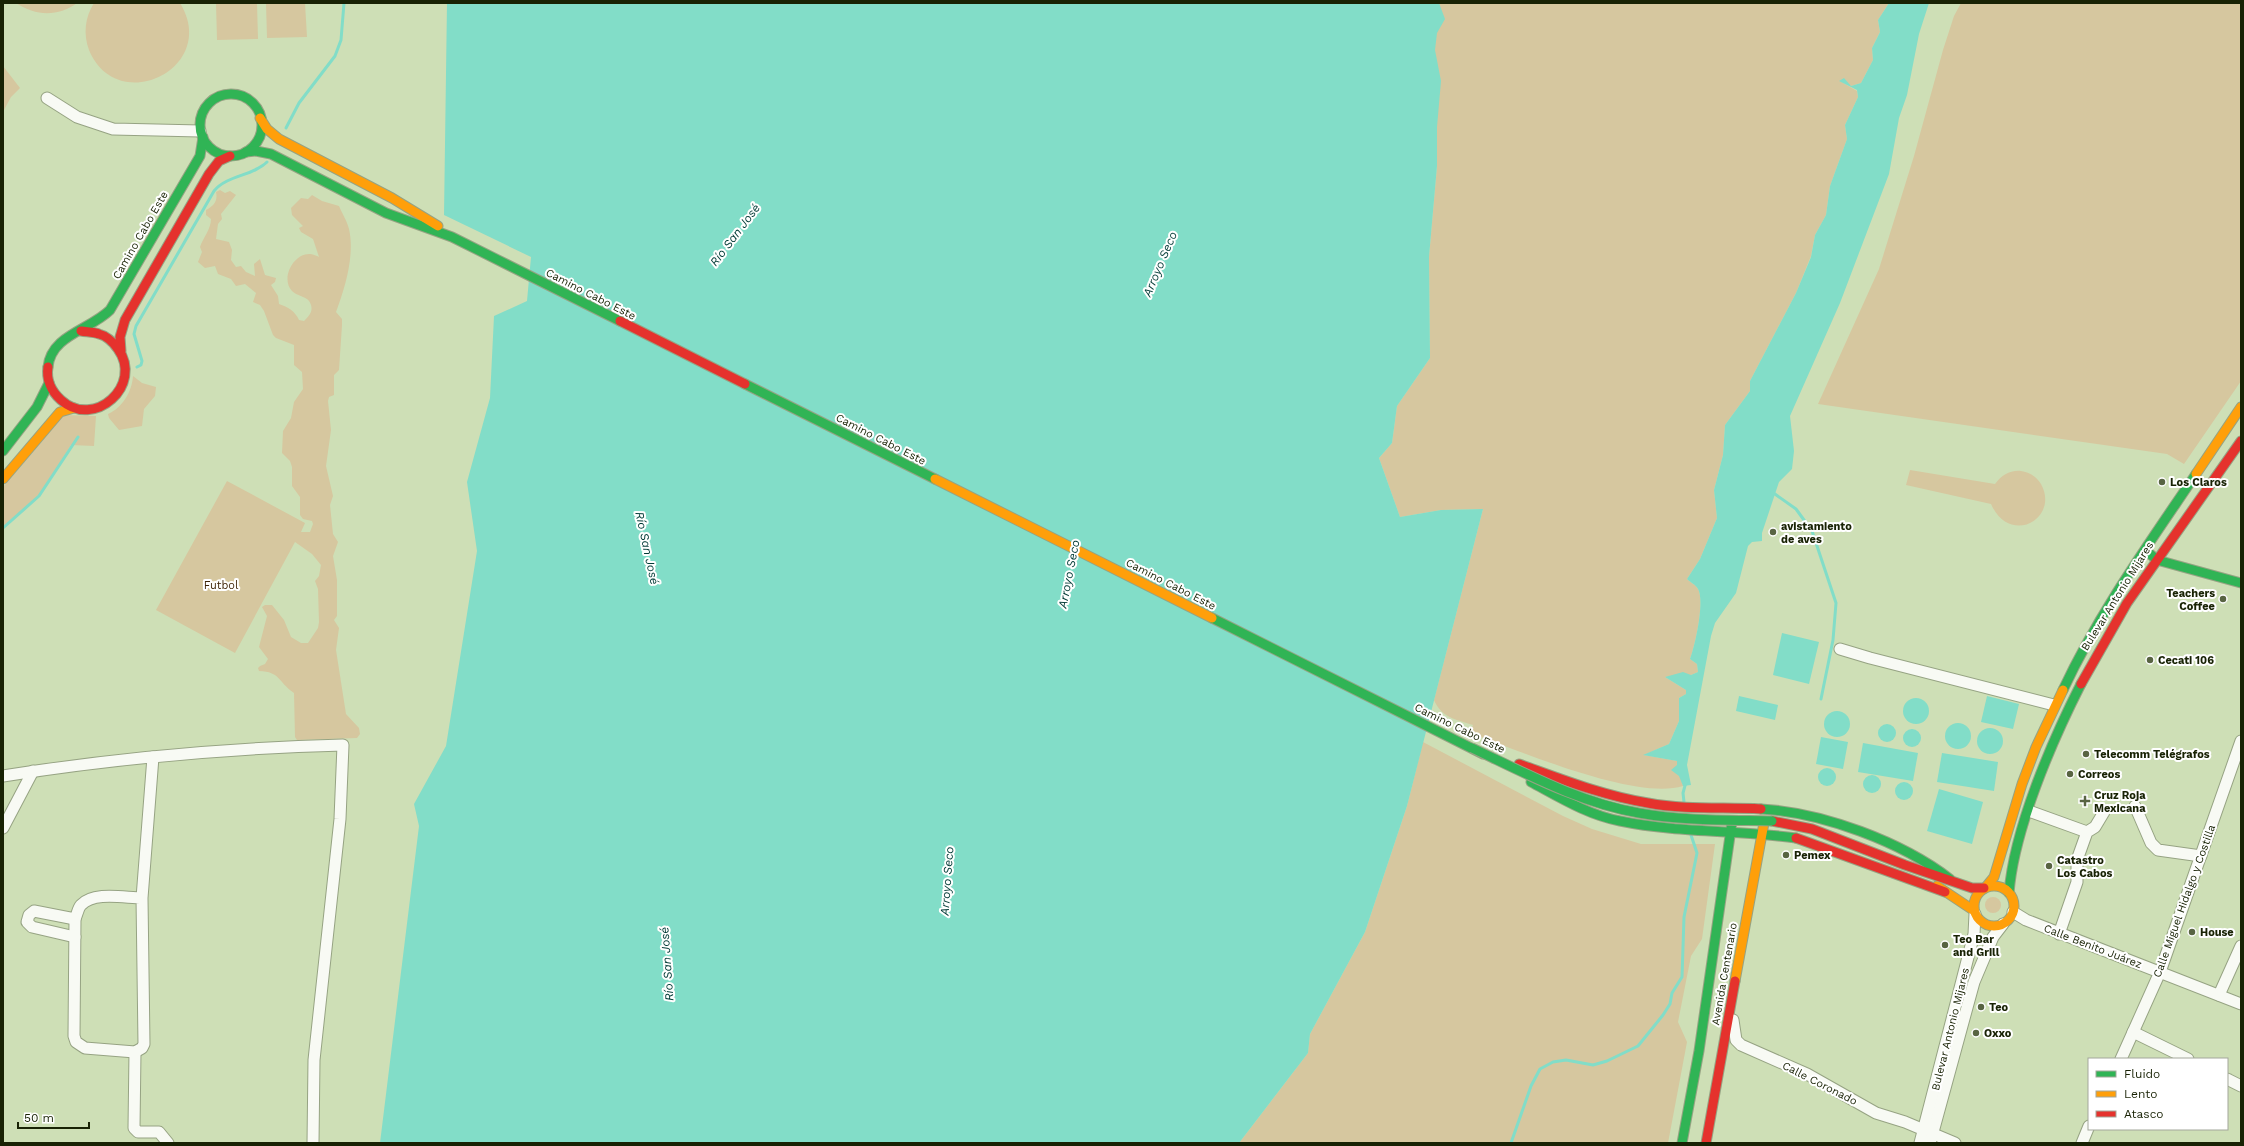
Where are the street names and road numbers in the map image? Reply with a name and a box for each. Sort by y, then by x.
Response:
street label: Camino Cabo Este [110,189,171,281]
street label: Camino Cabo Este [544,266,638,323]
street label: Camino Cabo Este [834,411,928,468]
street label: Bulevar Antonio Mijares [2079,539,2156,653]
street label: Camino Cabo Este [1124,556,1218,613]
street label: Camino Cabo Este [1412,701,1507,756]
street label: Calle Miguel Hidalgo y Costilla [2151,823,2218,979]
street label: Avenida Centenario [1709,922,1740,1026]
street label: Calle Benito Juárez [2042,922,2144,971]
street label: Bulevar Antonio Mijares [1929,966,1972,1092]
street label: Calle Coronado [1780,1059,1859,1108]

